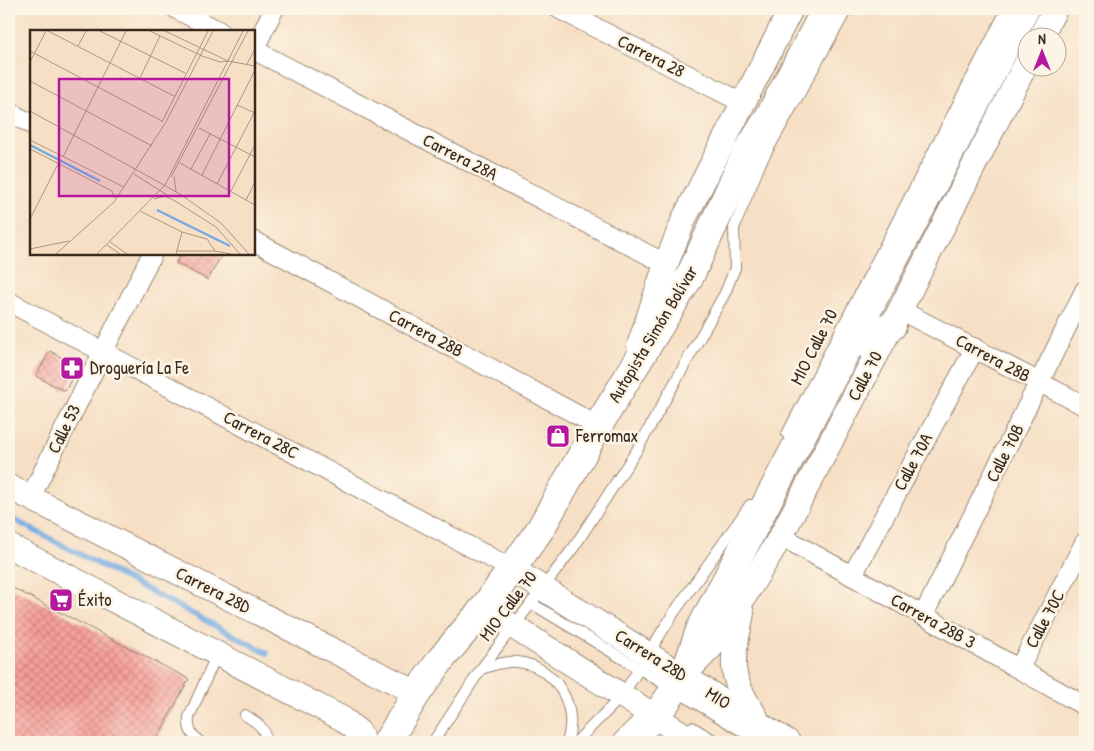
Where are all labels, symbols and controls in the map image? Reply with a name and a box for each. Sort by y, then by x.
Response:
street label: Carrera 28 [613,28,689,83]
north arrow [1016,28,1066,78]
text: N [1038,29,1046,48]
inset map [30,30,255,255]
street label: Carrera 28A [418,127,502,186]
street label: Autopista Simón Bolívar [602,260,703,407]
street label: Carrera 28B [384,302,468,363]
street label: MIO Calle 70 [784,305,843,389]
street label: Carrera 28B [951,327,1035,388]
street label: Calle 70 [841,347,888,405]
pharmacy icon: Droguería La Fe [59,355,85,381]
place label: Droguería La Fe [90,355,189,380]
street label: Calle 53 [41,400,86,457]
street label: Carrera 28C [219,404,303,465]
street label: Calle 70B [979,419,1030,486]
shop icon: Ferromax [545,423,571,449]
place label: Ferromax [575,423,638,448]
street label: Calle 70A [887,428,938,495]
street label: Carrera 28D [172,560,255,619]
street label: MIO Calle 70 [473,565,542,646]
street label: Calle 70C [1019,585,1070,652]
supermarket icon: Éxito [48,587,74,613]
place label: Éxito [78,587,112,612]
street label: Carrera 28B 3 [886,587,980,654]
street label: Carrera 28D [610,623,693,687]
street label: MIO [701,680,735,715]

